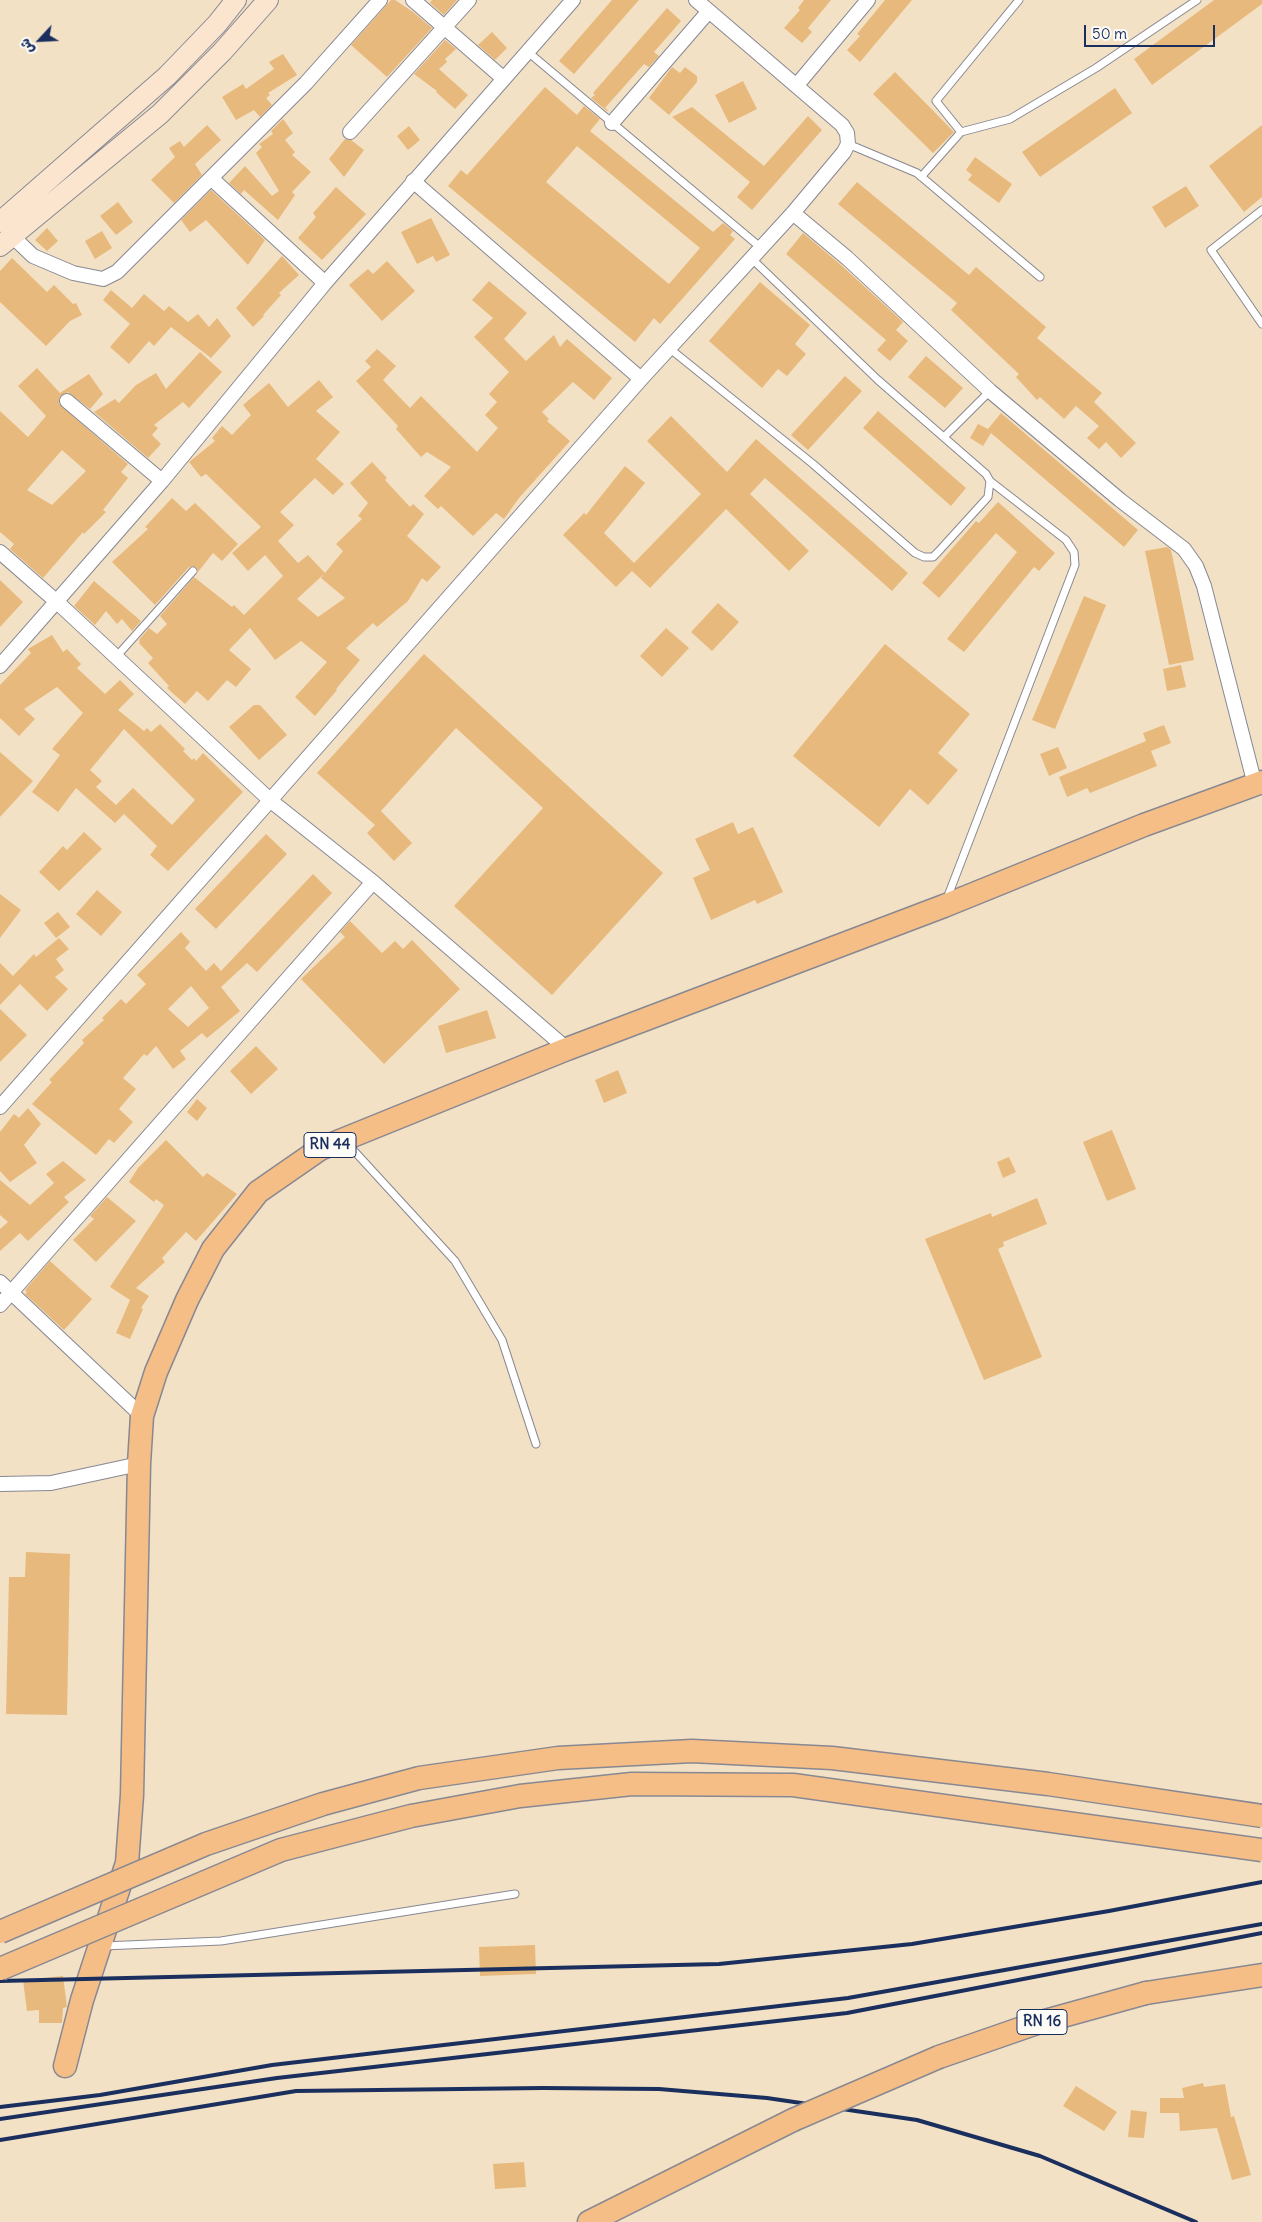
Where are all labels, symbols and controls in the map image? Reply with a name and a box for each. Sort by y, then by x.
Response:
north arrow [15,15,65,65]
scale bar [1087,15,1218,47]
text: 50 m [1092,24,1127,43]
text: ش [15,36,38,57]
road number: RN 44 [304,1132,356,1158]
road number: RN 16 [1017,2010,1067,2034]

